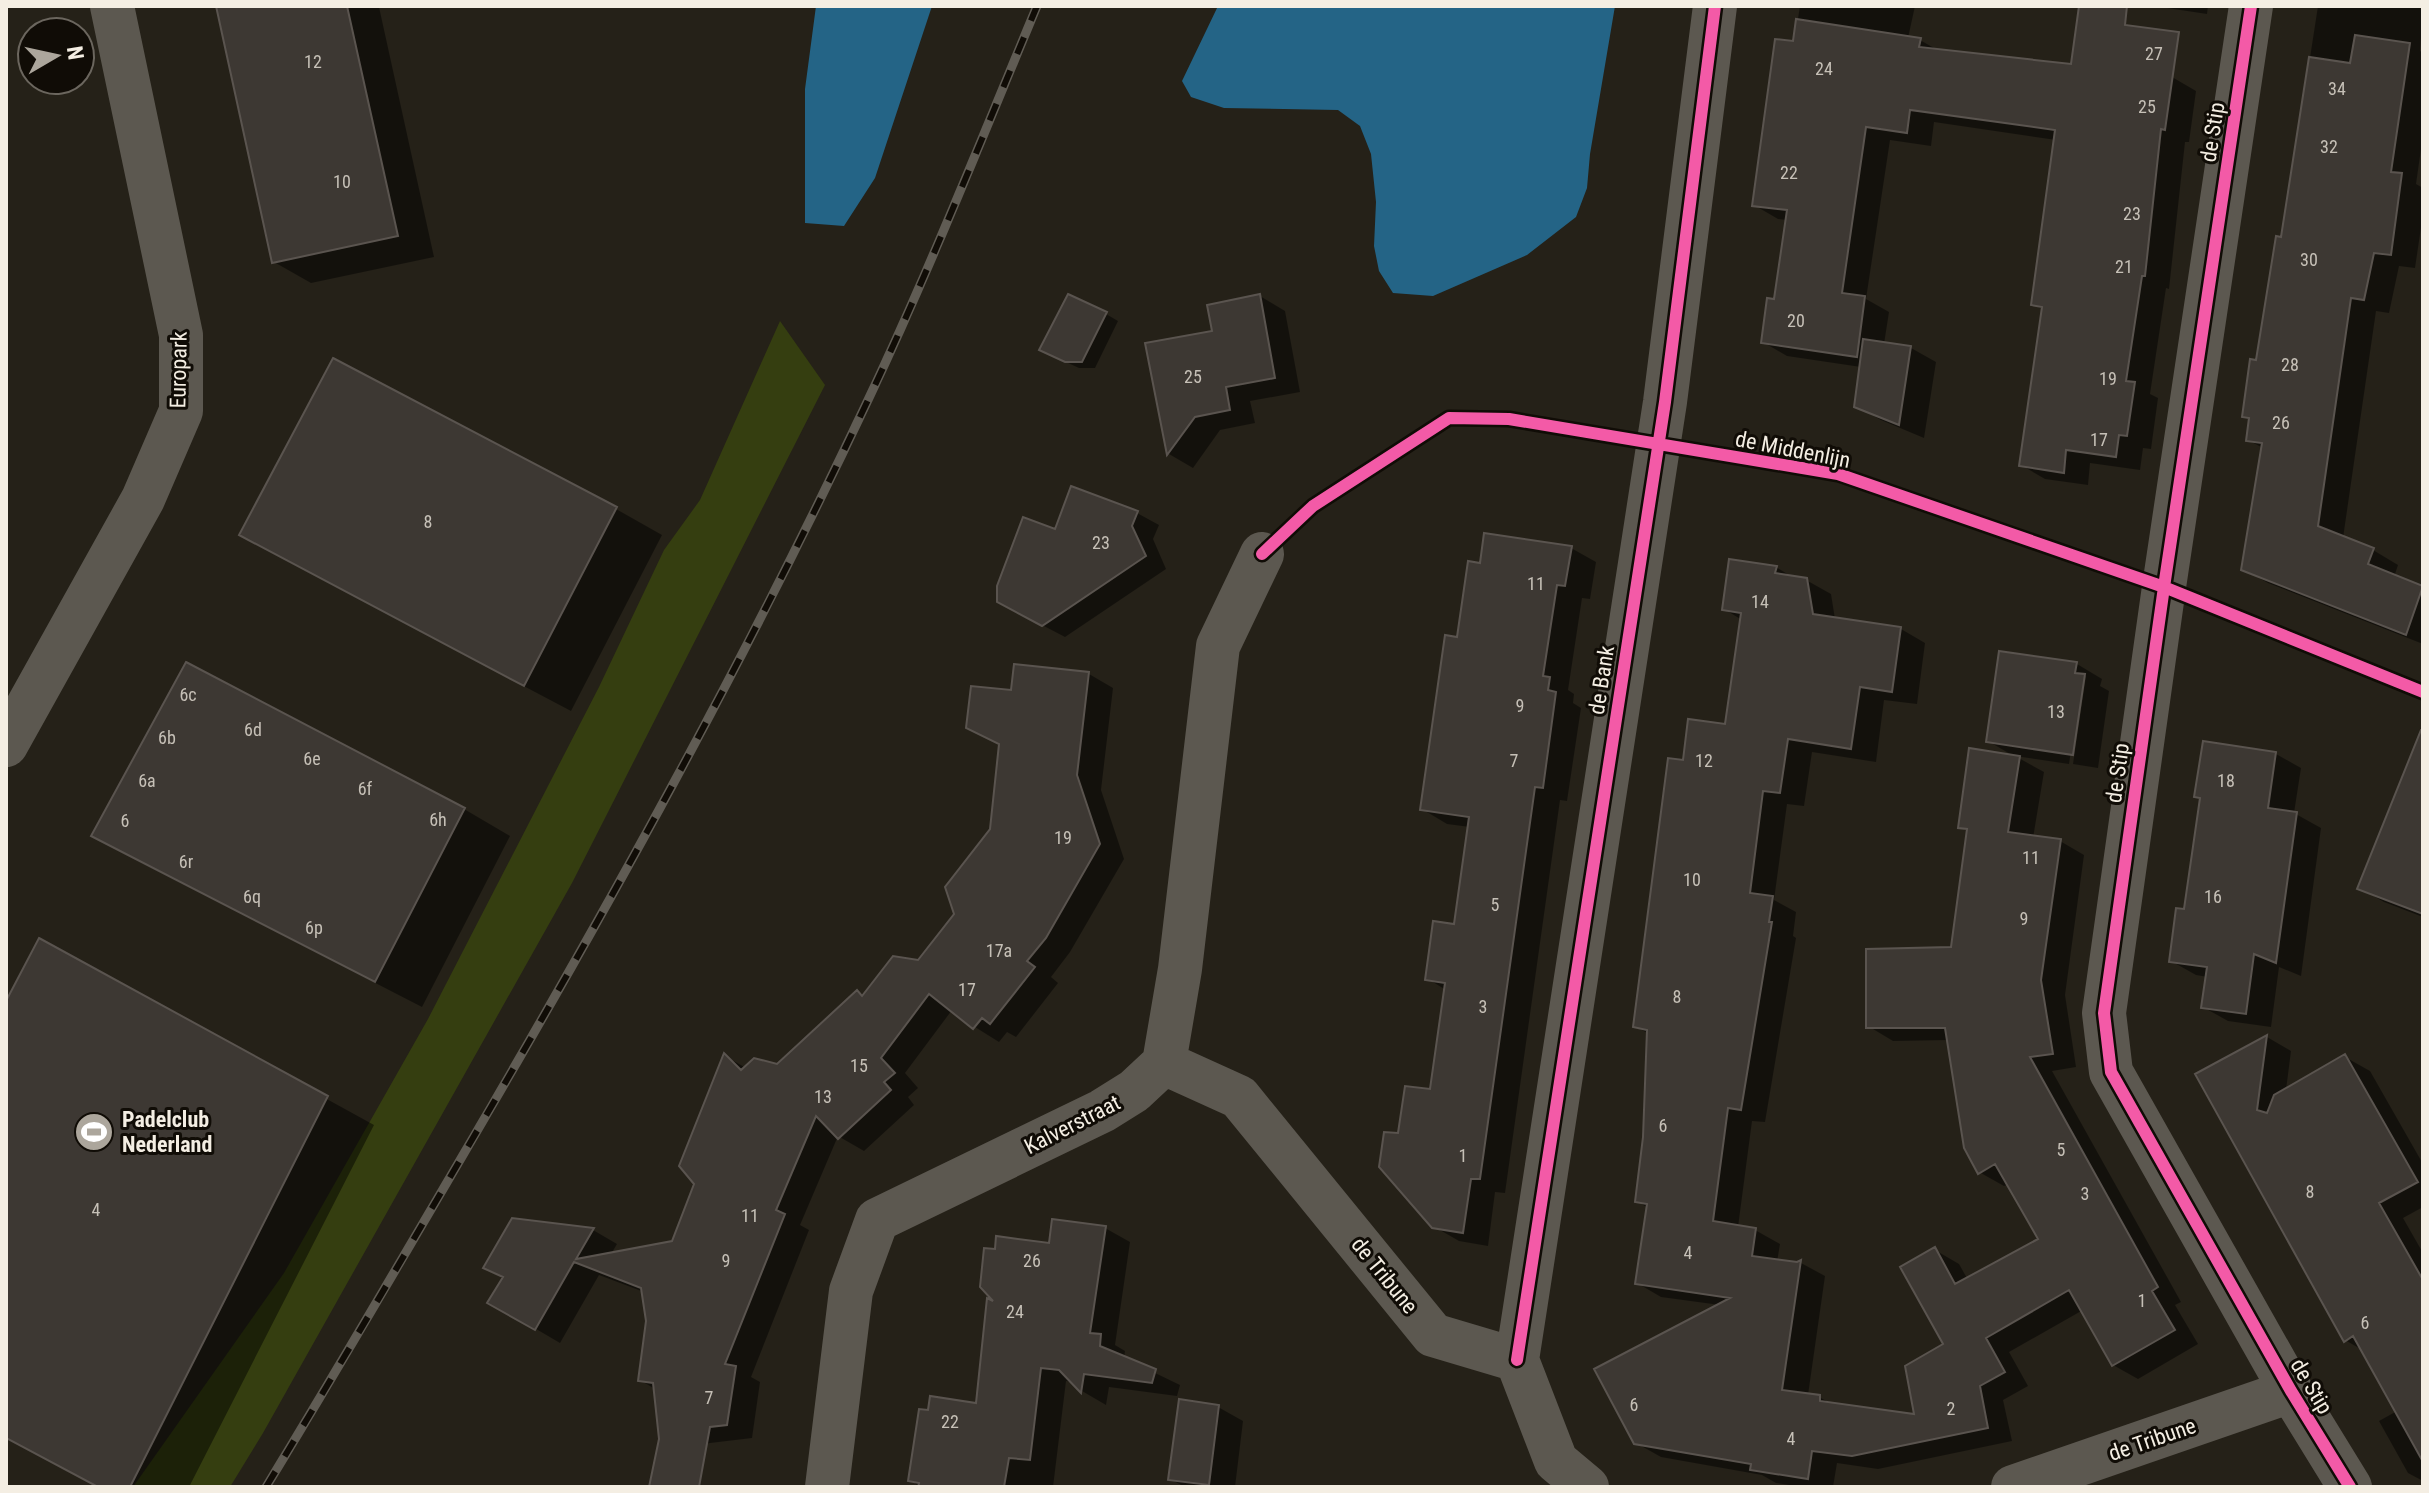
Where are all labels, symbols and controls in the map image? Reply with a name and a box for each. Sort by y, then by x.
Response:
north arrow [16,16,96,96]
house number: 27 [2145,43,2163,64]
text: N [62,44,89,62]
house number: 12 [304,51,322,72]
house number: 24 [1815,58,1833,79]
house number: 34 [2328,78,2346,99]
house number: 25 [2138,96,2156,117]
street label: de Stip [2195,100,2230,164]
house number: 32 [2320,136,2338,157]
house number: 22 [1780,162,1798,183]
house number: 10 [333,171,351,192]
house number: 23 [2123,203,2141,224]
house number: 30 [2300,249,2318,270]
house number: 21 [2115,256,2133,277]
house number: 20 [1787,310,1805,331]
street label: Europark [165,331,192,409]
house number: 28 [2281,354,2299,375]
house number: 25 [1184,366,1202,387]
house number: 19 [2099,368,2117,389]
house number: 26 [2272,412,2290,433]
street label: de Middenlijn [1733,426,1852,473]
house number: 17 [2090,429,2108,450]
house number: 8 [424,511,432,532]
house number: 23 [1092,532,1110,553]
house number: 11 [1527,573,1545,594]
house number: 14 [1751,591,1769,612]
street label: de Bank [1584,644,1619,716]
house number: 6c [179,684,197,705]
house number: 9 [1516,695,1524,716]
house number: 13 [2047,701,2065,722]
house number: 6d [244,719,262,740]
house number: 6b [158,727,176,748]
street label: de Stip [2101,742,2134,805]
house number: 6e [303,748,321,769]
house number: 7 [1510,750,1519,771]
house number: 12 [1695,750,1713,771]
house number: 6a [138,770,156,791]
house number: 18 [2217,770,2235,791]
house number: 6f [358,778,373,799]
house number: 6h [429,809,447,830]
house number: 6 [121,810,129,831]
house number: 19 [1054,827,1072,848]
house number: 11 [2022,847,2040,868]
house number: 6r [179,851,194,872]
house number: 10 [1683,869,1701,890]
house number: 6q [243,886,261,907]
house number: 16 [2204,886,2222,907]
house number: 5 [1491,894,1500,915]
house number: 9 [2020,908,2028,929]
house number: 6p [305,917,323,938]
house number: 17a [986,940,1012,961]
house number: 17 [958,979,976,1000]
house number: 8 [1673,986,1681,1007]
house number: 3 [1479,996,1487,1017]
house number: 15 [850,1055,868,1076]
house number: 13 [814,1086,832,1107]
street label: Kalverstraat [1020,1090,1124,1159]
place label: Padelclub Nederland [122,1107,212,1157]
sports icon: Padelclub Nederland [73,1111,115,1153]
house number: 6 [1659,1115,1667,1136]
house number: 5 [2057,1139,2066,1160]
house number: 1 [1459,1145,1467,1166]
house number: 8 [2306,1181,2314,1202]
house number: 3 [2081,1183,2089,1204]
house number: 4 [92,1199,101,1220]
house number: 11 [741,1205,759,1226]
street label: de Tribune [1346,1232,1423,1318]
house number: 4 [1684,1242,1693,1263]
house number: 9 [722,1250,730,1271]
house number: 26 [1023,1250,1041,1271]
house number: 1 [2138,1290,2146,1311]
house number: 24 [1006,1301,1024,1322]
house number: 6 [2361,1312,2369,1333]
street label: de Stip [2285,1354,2338,1418]
house number: 7 [705,1387,714,1408]
house number: 6 [1630,1394,1638,1415]
house number: 2 [1947,1398,1956,1419]
house number: 22 [941,1411,959,1432]
street label: de Tribune [2105,1413,2199,1466]
house number: 4 [1787,1428,1796,1449]

